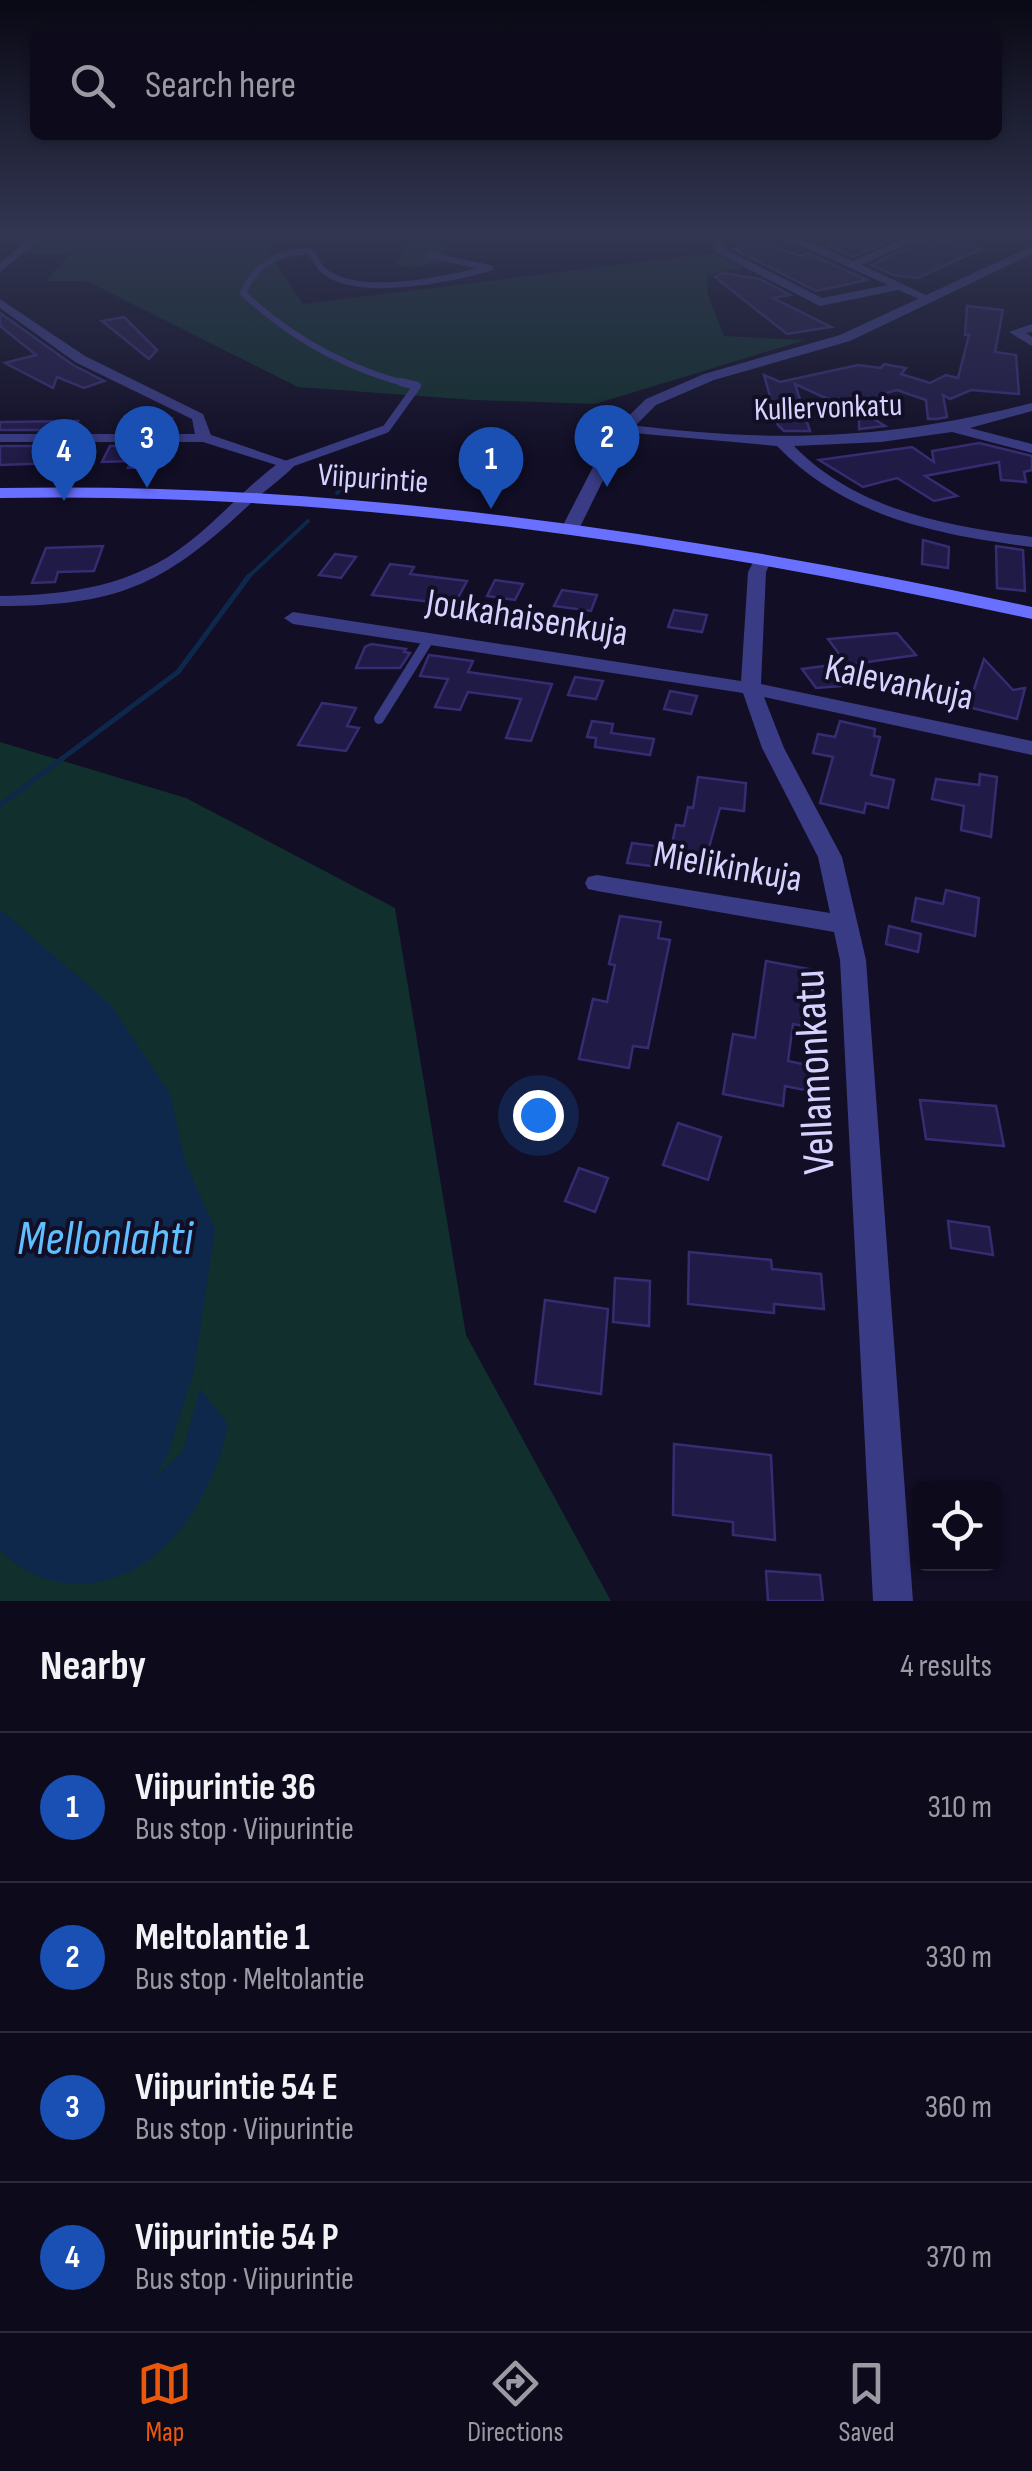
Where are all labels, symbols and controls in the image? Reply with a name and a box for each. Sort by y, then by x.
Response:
search box [30,30,1002,140]
icon: search [65,58,120,113]
text: Search here [145,63,296,108]
street label: Kullervonkatu [753,386,903,430]
pin: 2 [574,404,640,487]
pin: 3 [114,406,180,488]
pin: 4 [32,418,96,501]
pin: 1 [458,426,524,509]
street label: Viipurintie [316,456,430,502]
street label: Joukahaisenkuja [422,580,631,656]
street label: Kalevankuja [821,645,977,721]
street label: Mielikinkuja [650,832,806,902]
street label: Vellamonkatu [782,968,848,1176]
your location [513,1090,564,1141]
water label: Mellonlahti [17,1211,194,1268]
map controls [912,1481,1002,1571]
button: locate [912,1481,1002,1571]
text: Nearby [40,1641,146,1692]
text: 4 results [900,1647,992,1686]
text: Viipurintie 36 [135,1765,316,1810]
text: 1 [66,1788,79,1827]
text: 310 m [927,1788,992,1827]
text: Bus stop · Viipurintie [135,1810,354,1849]
text: Meltolantie 1 [135,1915,310,1960]
text: 2 [65,1938,80,1977]
text: 330 m [925,1938,992,1977]
text: Bus stop · Meltolantie [135,1960,365,1999]
text: Viipurintie 54 E [135,2065,338,2110]
text: 3 [65,2088,80,2127]
text: 360 m [925,2088,992,2127]
text: Bus stop · Viipurintie [135,2110,354,2149]
text: Viipurintie 54 P [135,2215,339,2260]
text: 4 [65,2238,80,2277]
text: 370 m [926,2238,992,2277]
text: Bus stop · Viipurintie [135,2260,354,2299]
tab: Map [137,2356,192,2449]
tab: Directions [467,2356,564,2449]
tab: Saved [838,2356,895,2449]

